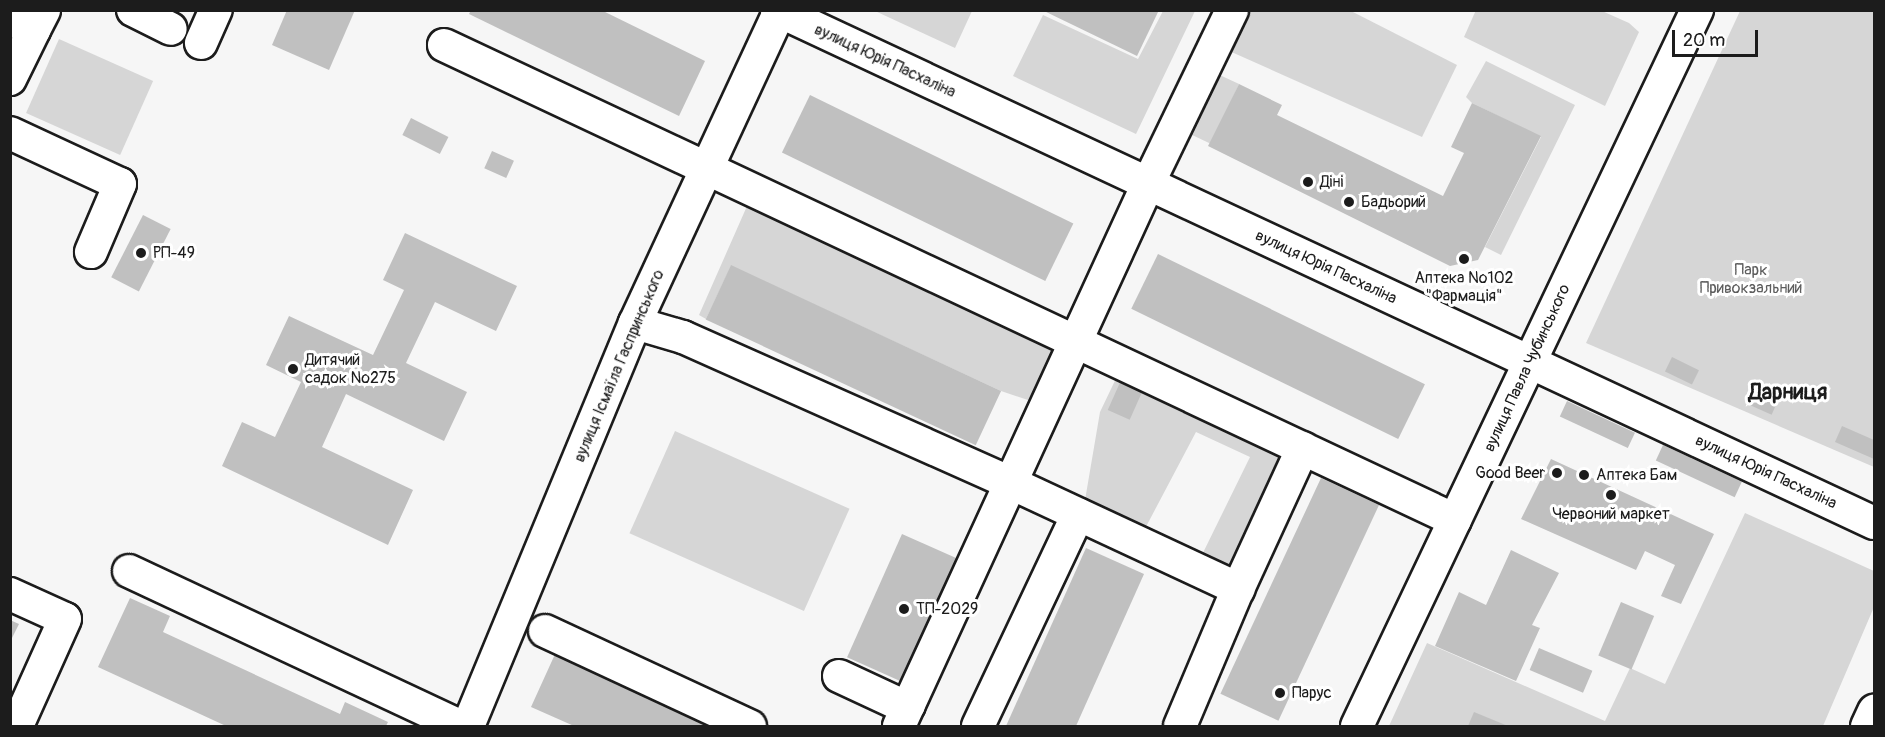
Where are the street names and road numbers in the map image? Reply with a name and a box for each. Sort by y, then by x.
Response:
street label: вулиця Юрія Пасхаліна [811,20,959,102]
street label: вулиця Юрія Пасхаліна [1252,226,1400,308]
street label: вулиця Ісмаїла Гаспринського [570,267,668,465]
street label: вулиця Павла Чубинського [1480,281,1574,455]
street label: вулиця Юрія Пасхаліна [1692,431,1840,513]

